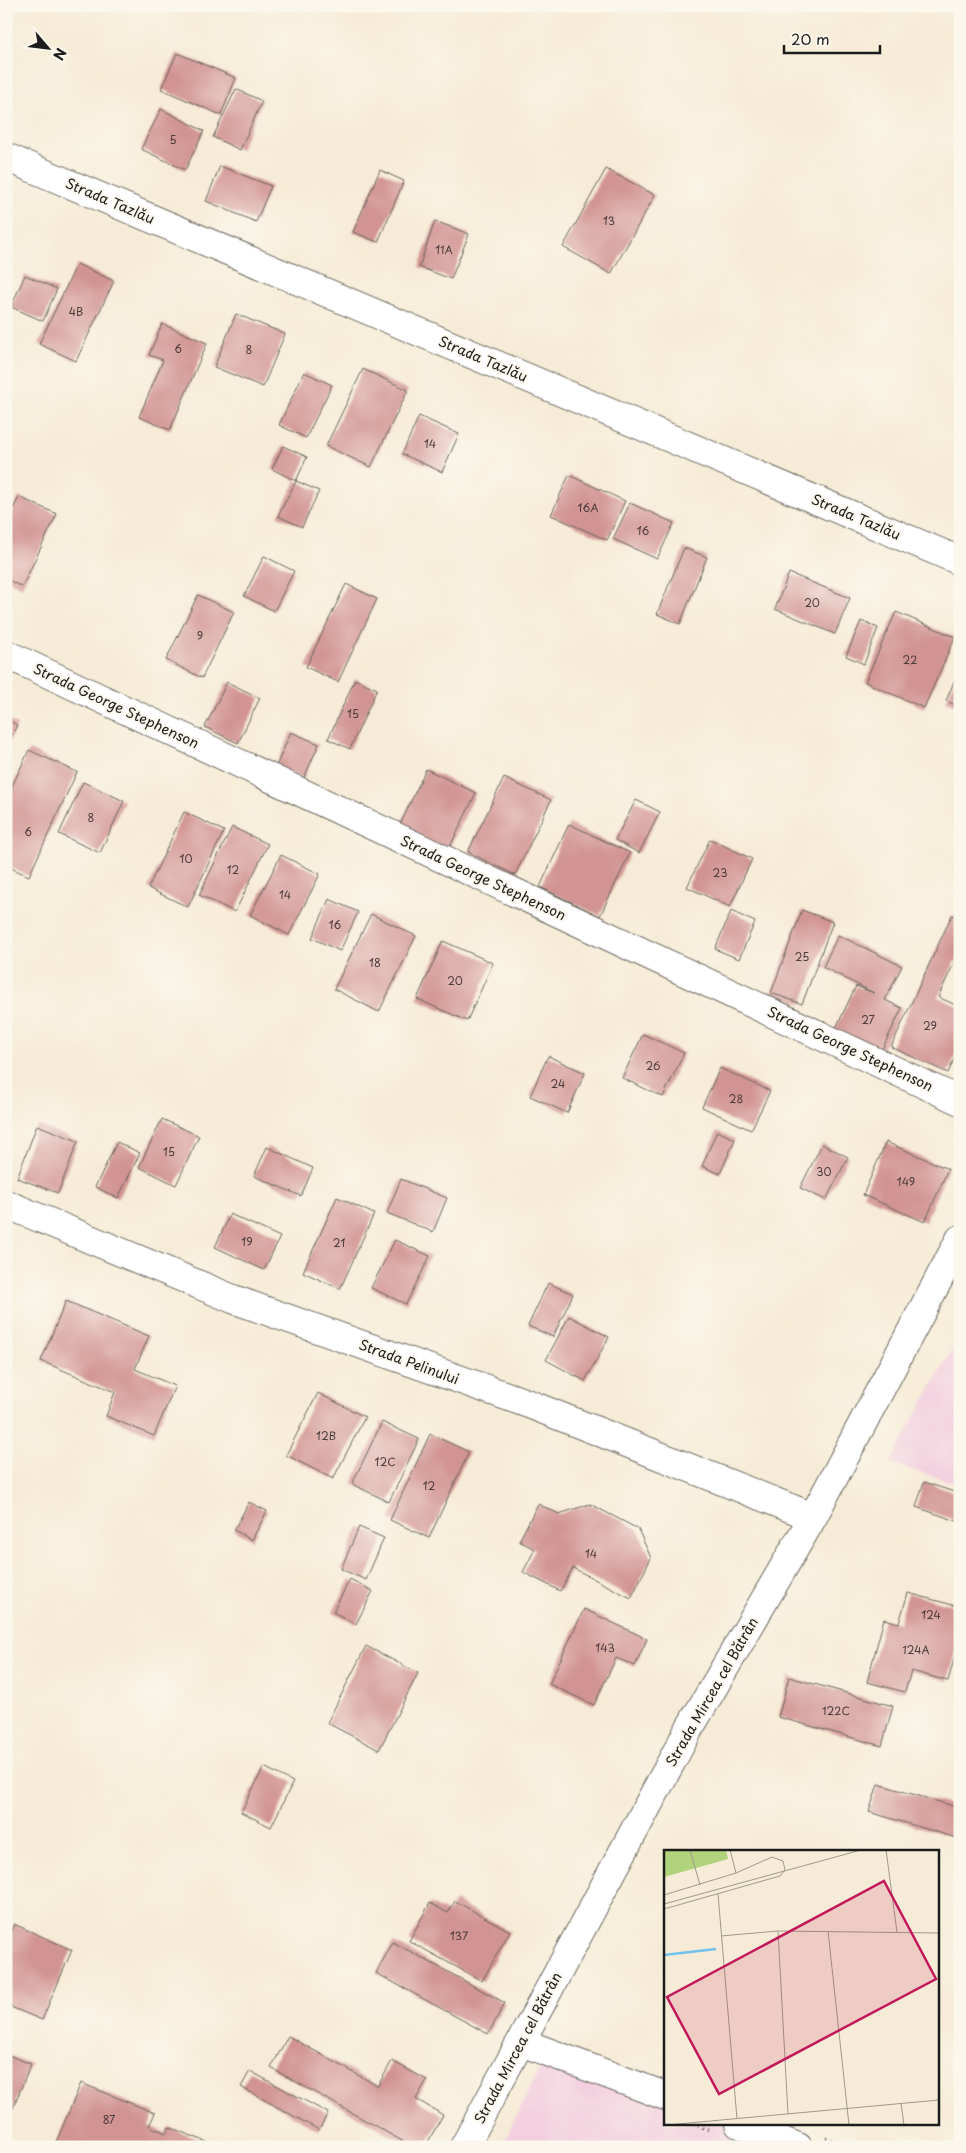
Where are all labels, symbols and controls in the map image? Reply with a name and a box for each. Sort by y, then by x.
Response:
north arrow [22,22,72,72]
scale bar [784,22,880,54]
text: 20 m [791,27,830,50]
text: N [48,45,72,64]
house number: 5 [169,131,177,148]
street label: Strada Tazlău [62,172,158,229]
house number: 13 [603,212,615,229]
house number: 11A [435,241,453,258]
house number: 4B [69,303,83,320]
street label: Strada Tazlău [435,330,531,387]
house number: 6 [174,340,182,357]
house number: 8 [246,341,253,358]
house number: 14 [424,435,436,452]
street label: Strada Tazlău [808,488,904,545]
house number: 16A [578,499,598,516]
house number: 16 [637,522,650,539]
house number: 20 [804,594,820,611]
house number: 9 [197,627,203,644]
house number: 22 [903,651,917,668]
street label: Strada George Stephenson [30,658,203,753]
house number: 15 [347,705,359,722]
house number: 8 [88,809,95,826]
house number: 6 [24,823,32,840]
street label: Strada George Stephenson [397,830,570,925]
house number: 10 [180,850,192,867]
house number: 12 [227,861,240,878]
house number: 23 [713,864,727,881]
house number: 14 [279,886,291,903]
house number: 16 [329,916,342,933]
house number: 25 [795,948,809,965]
house number: 18 [369,954,381,971]
house number: 20 [447,972,463,989]
street label: Strada George Stephenson [764,1001,937,1096]
house number: 27 [861,1011,875,1028]
house number: 29 [923,1017,937,1034]
house number: 26 [645,1057,661,1074]
house number: 24 [551,1075,565,1092]
house number: 28 [729,1090,743,1107]
house number: 15 [163,1143,175,1160]
house number: 30 [816,1163,832,1180]
house number: 149 [897,1173,915,1190]
house number: 19 [241,1233,253,1250]
house number: 21 [333,1234,345,1251]
street label: Strada Pelinului [356,1334,462,1389]
house number: 12B [316,1427,336,1444]
house number: 12C [374,1453,396,1470]
house number: 12 [423,1477,436,1494]
house number: 14 [585,1545,597,1562]
house number: 124 [921,1606,941,1623]
street label: Strada Mircea cel Bătrân [660,1613,763,1770]
house number: 143 [595,1639,615,1656]
house number: 124A [902,1641,930,1658]
house number: 122C [822,1702,850,1719]
inset map [664,1850,938,2126]
house number: 137 [450,1927,468,1944]
street label: Strada Mircea cel Bătrân [469,1968,567,2127]
house number: 87 [103,2111,115,2128]

